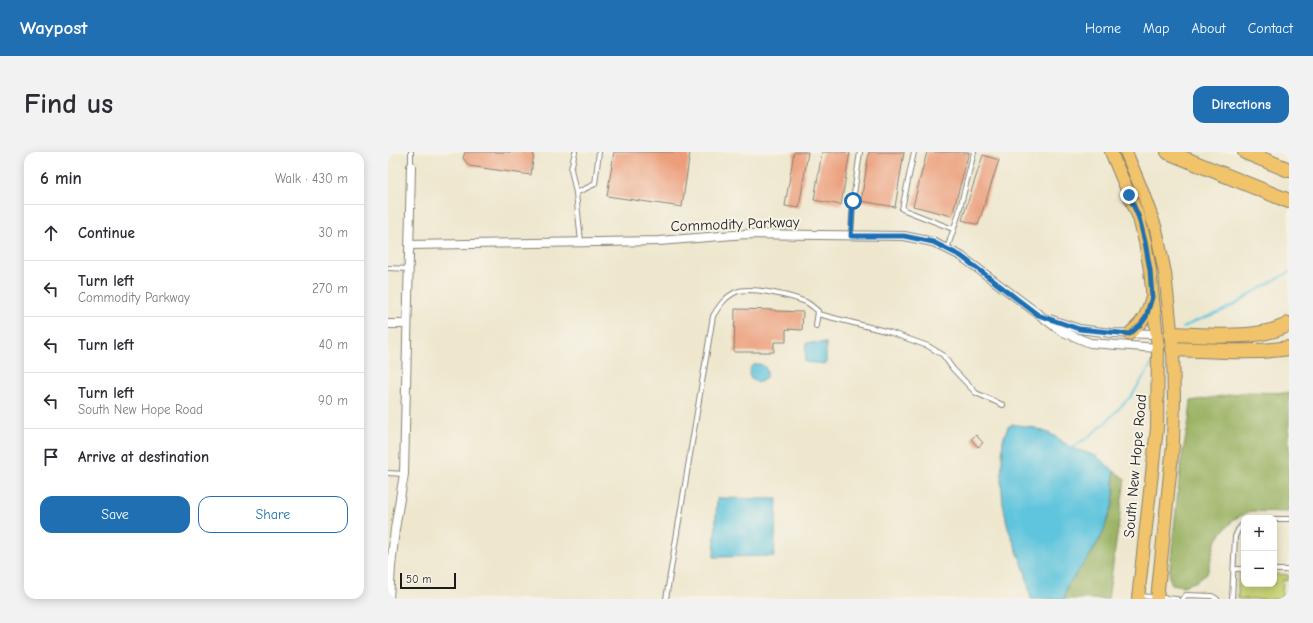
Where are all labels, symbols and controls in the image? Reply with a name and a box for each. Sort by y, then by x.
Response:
text: Waypost [20,17,88,39]
text: Home [1085,20,1121,37]
text: Map [1143,20,1169,37]
text: About [1191,20,1226,37]
text: Contact [1248,20,1293,37]
button: Directions [1193,86,1289,123]
text: Find us [24,88,113,120]
text: 6 min [40,169,82,188]
text: Walk · 430 m [275,171,348,186]
route end [1120,186,1138,204]
route start [844,192,862,210]
street label: Commodity Parkway [670,213,800,235]
icon: ahead [40,222,62,244]
text: Continue [78,224,135,242]
text: 30 m [318,225,348,240]
text: Turn left [78,272,134,290]
icon: left [40,278,62,300]
text: 270 m [312,281,348,296]
text: Commodity Parkway [78,290,190,305]
icon: left [40,334,62,356]
text: Turn left [78,336,134,354]
text: 40 m [319,337,348,352]
text: Turn left [78,384,134,402]
icon: left [40,390,62,412]
text: 90 m [318,393,348,408]
street label: South New Hope Road [1120,393,1150,539]
text: South New Hope Road [78,402,203,417]
icon: arrive [40,446,62,468]
text: Arrive at destination [78,448,209,466]
button: Save [40,496,190,533]
button: Share [198,496,348,533]
map controls [1241,515,1277,587]
button: + [1241,515,1277,551]
button: − [1241,551,1277,587]
scale bar [400,571,456,590]
text: 50 m [406,573,431,586]

